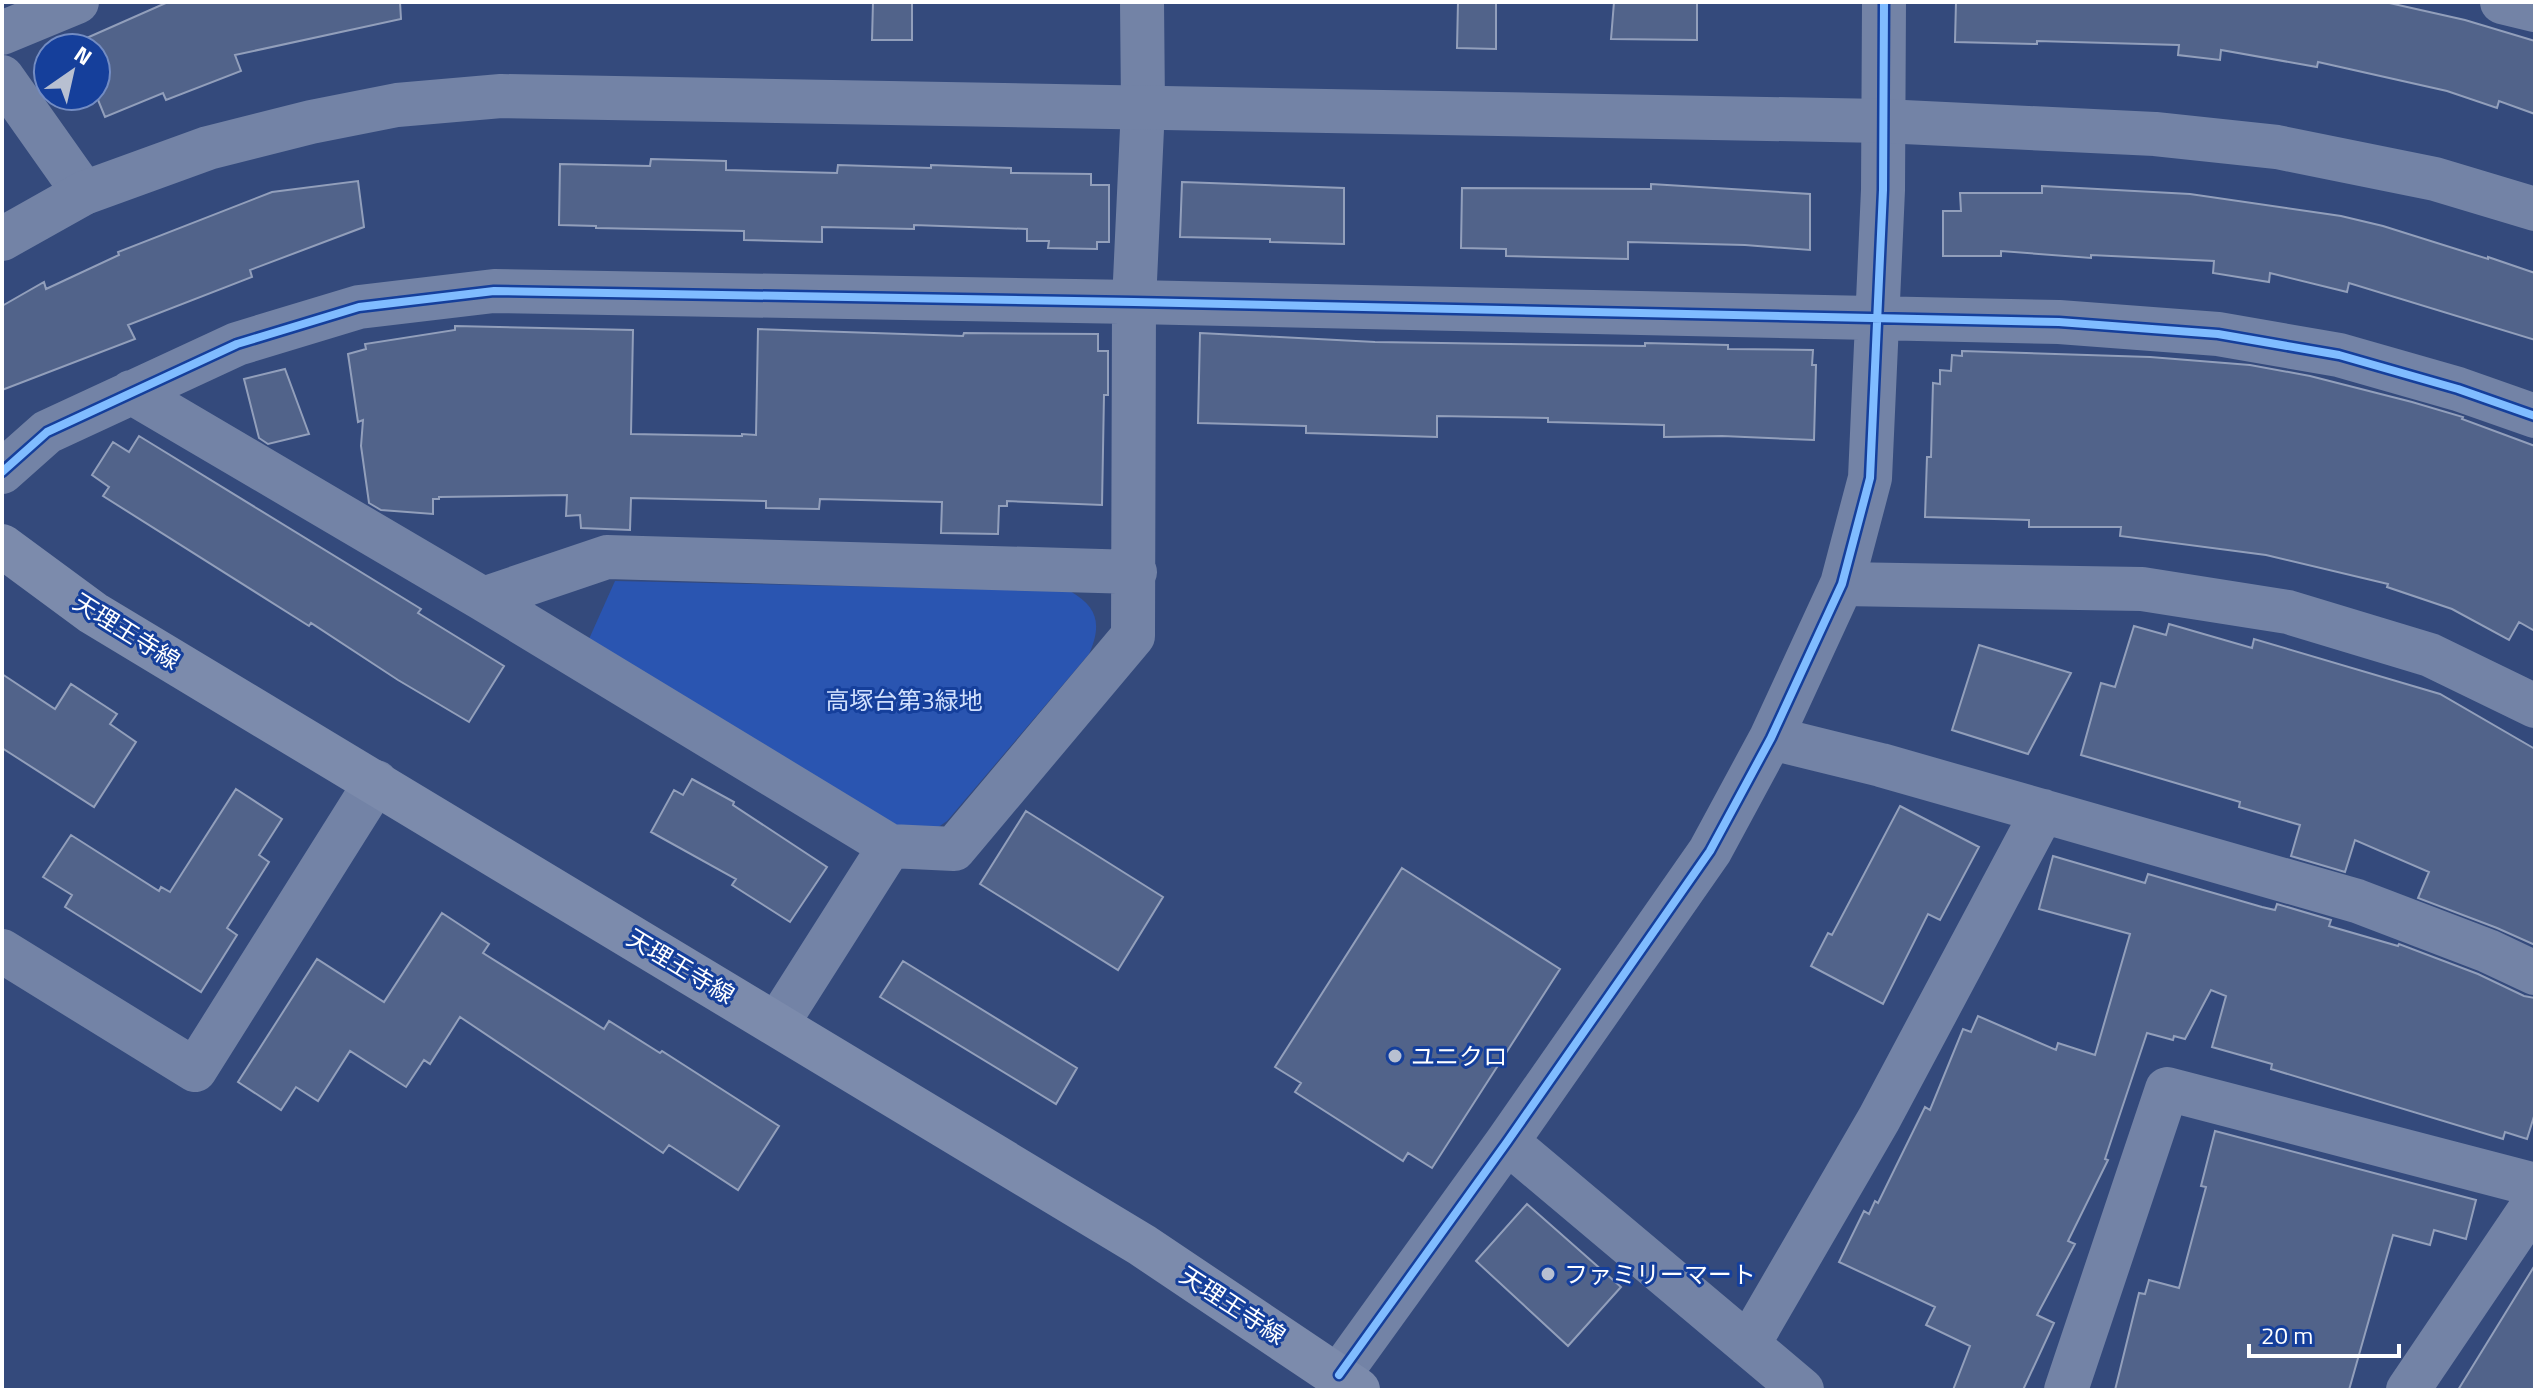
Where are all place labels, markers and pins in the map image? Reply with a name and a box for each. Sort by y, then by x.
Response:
place label: ユニクロ [1411,1038,1507,1074]
marker: ユニクロ [1386,1047,1404,1065]
place label: ファミリーマート [1564,1256,1756,1292]
marker: ファミリーマート [1539,1265,1557,1283]

